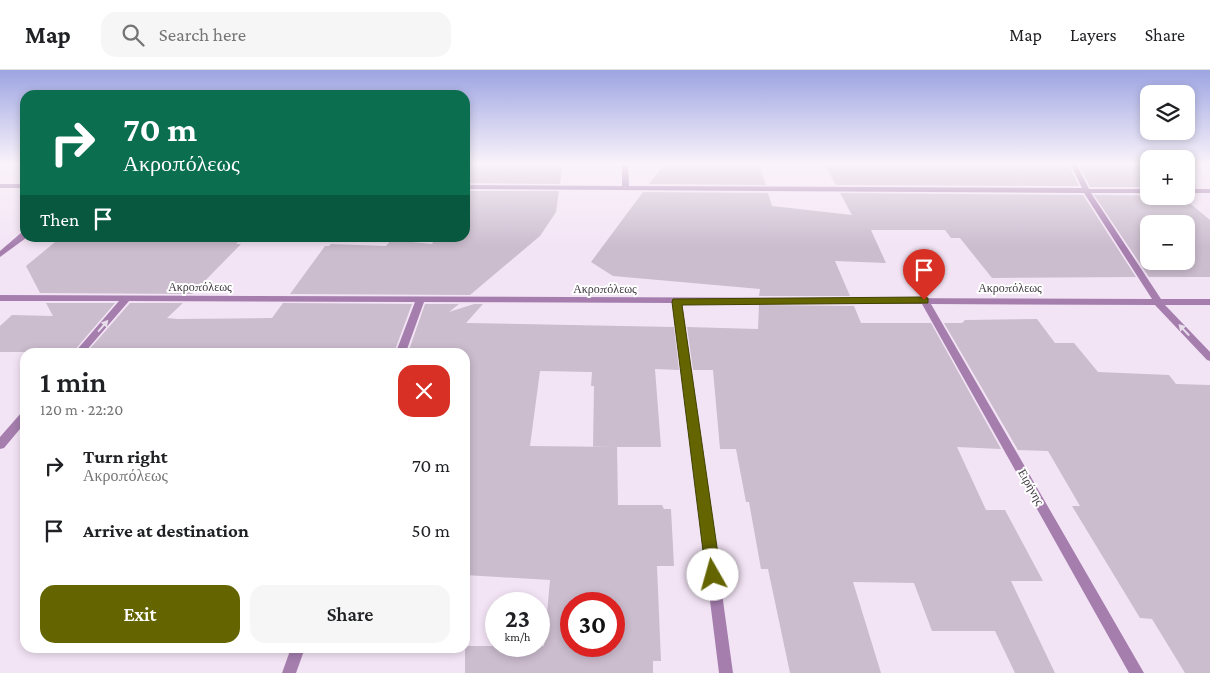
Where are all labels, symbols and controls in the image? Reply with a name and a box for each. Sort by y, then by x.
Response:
search box [101,12,451,57]
text: Map [25,21,71,48]
icon: search [119,21,147,49]
text: Search here [159,24,246,45]
text: Map [1009,25,1042,45]
text: Layers [1070,25,1117,45]
text: Share [1145,25,1185,45]
map controls [1140,85,1195,270]
button: layers [1140,85,1195,140]
icon: right [40,110,105,175]
text: 70 m [123,110,197,149]
button: + [1140,150,1195,205]
text: Ακροπόλεως [123,151,240,176]
icon: arrive [89,205,117,233]
text: Then [40,209,79,230]
button: − [1140,215,1195,270]
pin [903,249,945,300]
icon: arrive [910,256,938,284]
street label: Ακροπόλεως [168,280,232,294]
street label: Ακροπόλεως [978,281,1042,295]
street label: Ακροπόλεως [573,282,637,296]
one-way arrow [97,320,109,332]
one-way arrow [1178,324,1190,336]
text: 1 min [40,365,107,398]
button: close [398,365,450,417]
text: 120 m · 22:20 [40,401,123,418]
text: Turn right [83,446,168,467]
icon: right [40,452,68,480]
text: 70 m [412,455,450,476]
street label: Ειρήνης [1015,466,1047,508]
text: Ακροπόλεως [83,467,168,484]
icon: arrive [40,517,68,545]
text: Arrive at destination [83,520,249,541]
text: 50 m [411,520,450,541]
position arrow [686,548,738,600]
button: Exit [40,585,240,643]
button: Share [250,585,450,643]
speed limit sign: 30 [560,592,625,657]
text: 23 [505,605,530,632]
text: km/h [505,630,530,644]

